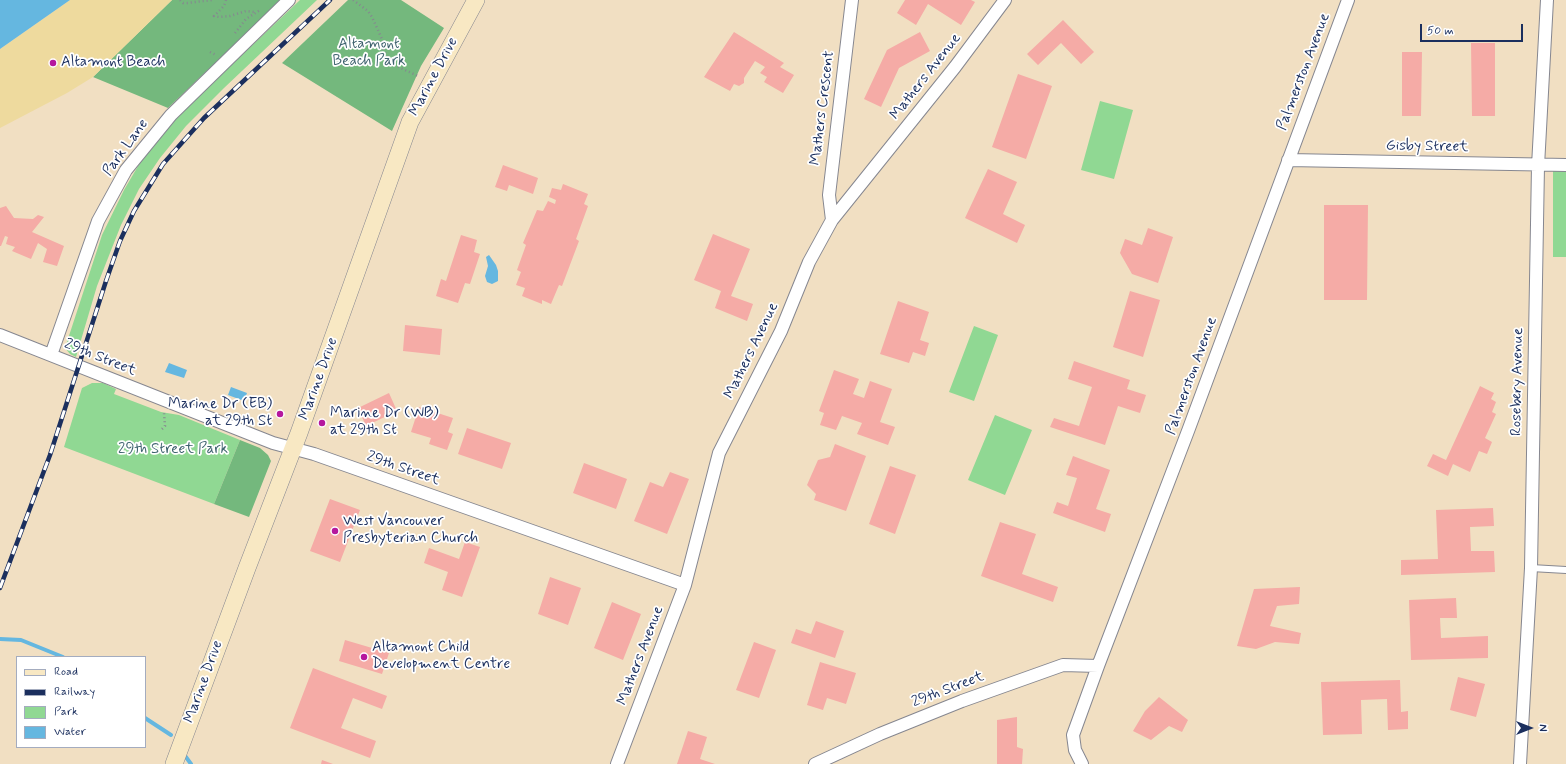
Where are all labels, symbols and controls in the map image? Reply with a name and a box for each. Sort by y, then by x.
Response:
street label: Palmerston Avenue [1273,11,1335,133]
scale bar [1422,16,1525,42]
text: 50 m [1427,23,1454,39]
street label: Mathers Avenue [887,30,965,124]
street label: Marine Drive [406,35,462,119]
park label: Altamont Beach Park [333,36,405,71]
street label: Mathers Crescent [807,50,839,166]
place label: Altamont Beach [61,54,165,72]
marker: Altamont Beach [48,58,58,68]
street label: Park Lane [99,116,153,180]
street label: Gisby Street [1386,137,1468,157]
street label: Mathers Avenue [721,300,783,402]
street label: Palmerston Avenue [1162,315,1222,437]
street label: Rosebery Avenue [1508,328,1528,436]
street label: 29th Street [61,335,139,381]
street label: Marine Drive [296,335,342,423]
place label: Marine Dr (EB) at 29th St [168,396,272,431]
place label: Marine Dr (WB) at 29th St [330,405,439,440]
marker: Marine Dr (EB) at 29th St [275,409,285,419]
marker: Marine Dr (WB) at 29th St [317,418,327,428]
park label: 29th Street Park [118,441,228,459]
street label: 29th Street [364,448,442,490]
place label: West Vancouver Presbyterian Church [343,513,478,548]
marker: West Vancouver Presbyterian Church [330,526,340,536]
street label: Mathers Avenue [614,604,668,708]
street label: Marine Drive [181,638,227,726]
place label: Altamont Child Development Centre [372,639,510,674]
marker: Altamont Child Development Centre [359,652,369,662]
legend [16,656,146,748]
text: Road [54,664,78,680]
street label: 29th Street [909,668,987,712]
text: Railway [54,684,95,700]
text: Park [54,704,78,720]
north arrow [1510,708,1550,748]
text: Water [54,724,86,740]
text: N [1535,724,1549,732]

